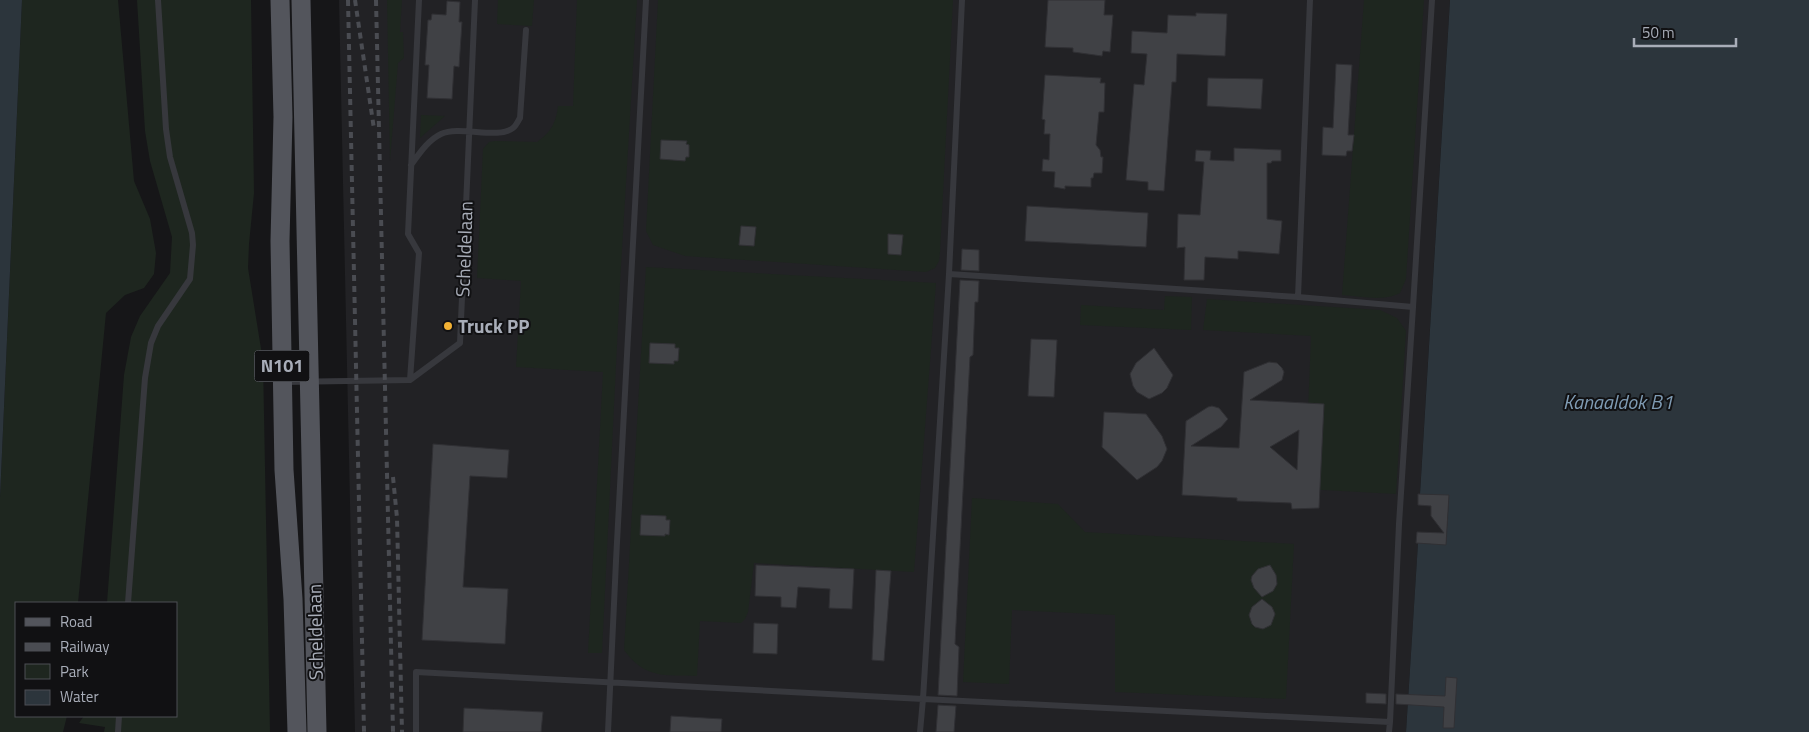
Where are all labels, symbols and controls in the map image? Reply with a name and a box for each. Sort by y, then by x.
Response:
scale bar [1634,15,1736,47]
text: 50 m [1642,21,1675,44]
street label: Scheldelaan [447,200,480,297]
place label: Truck PP [458,311,529,340]
marker: Truck PP [442,320,454,332]
road number: N101 [254,351,310,382]
water label: Kanaaldok B1 [1563,386,1673,417]
street label: Scheldelaan [299,584,330,680]
legend [15,602,178,717]
text: Road [60,610,92,633]
text: Railway [60,635,110,658]
text: Park [60,660,89,683]
text: Water [60,685,99,708]

